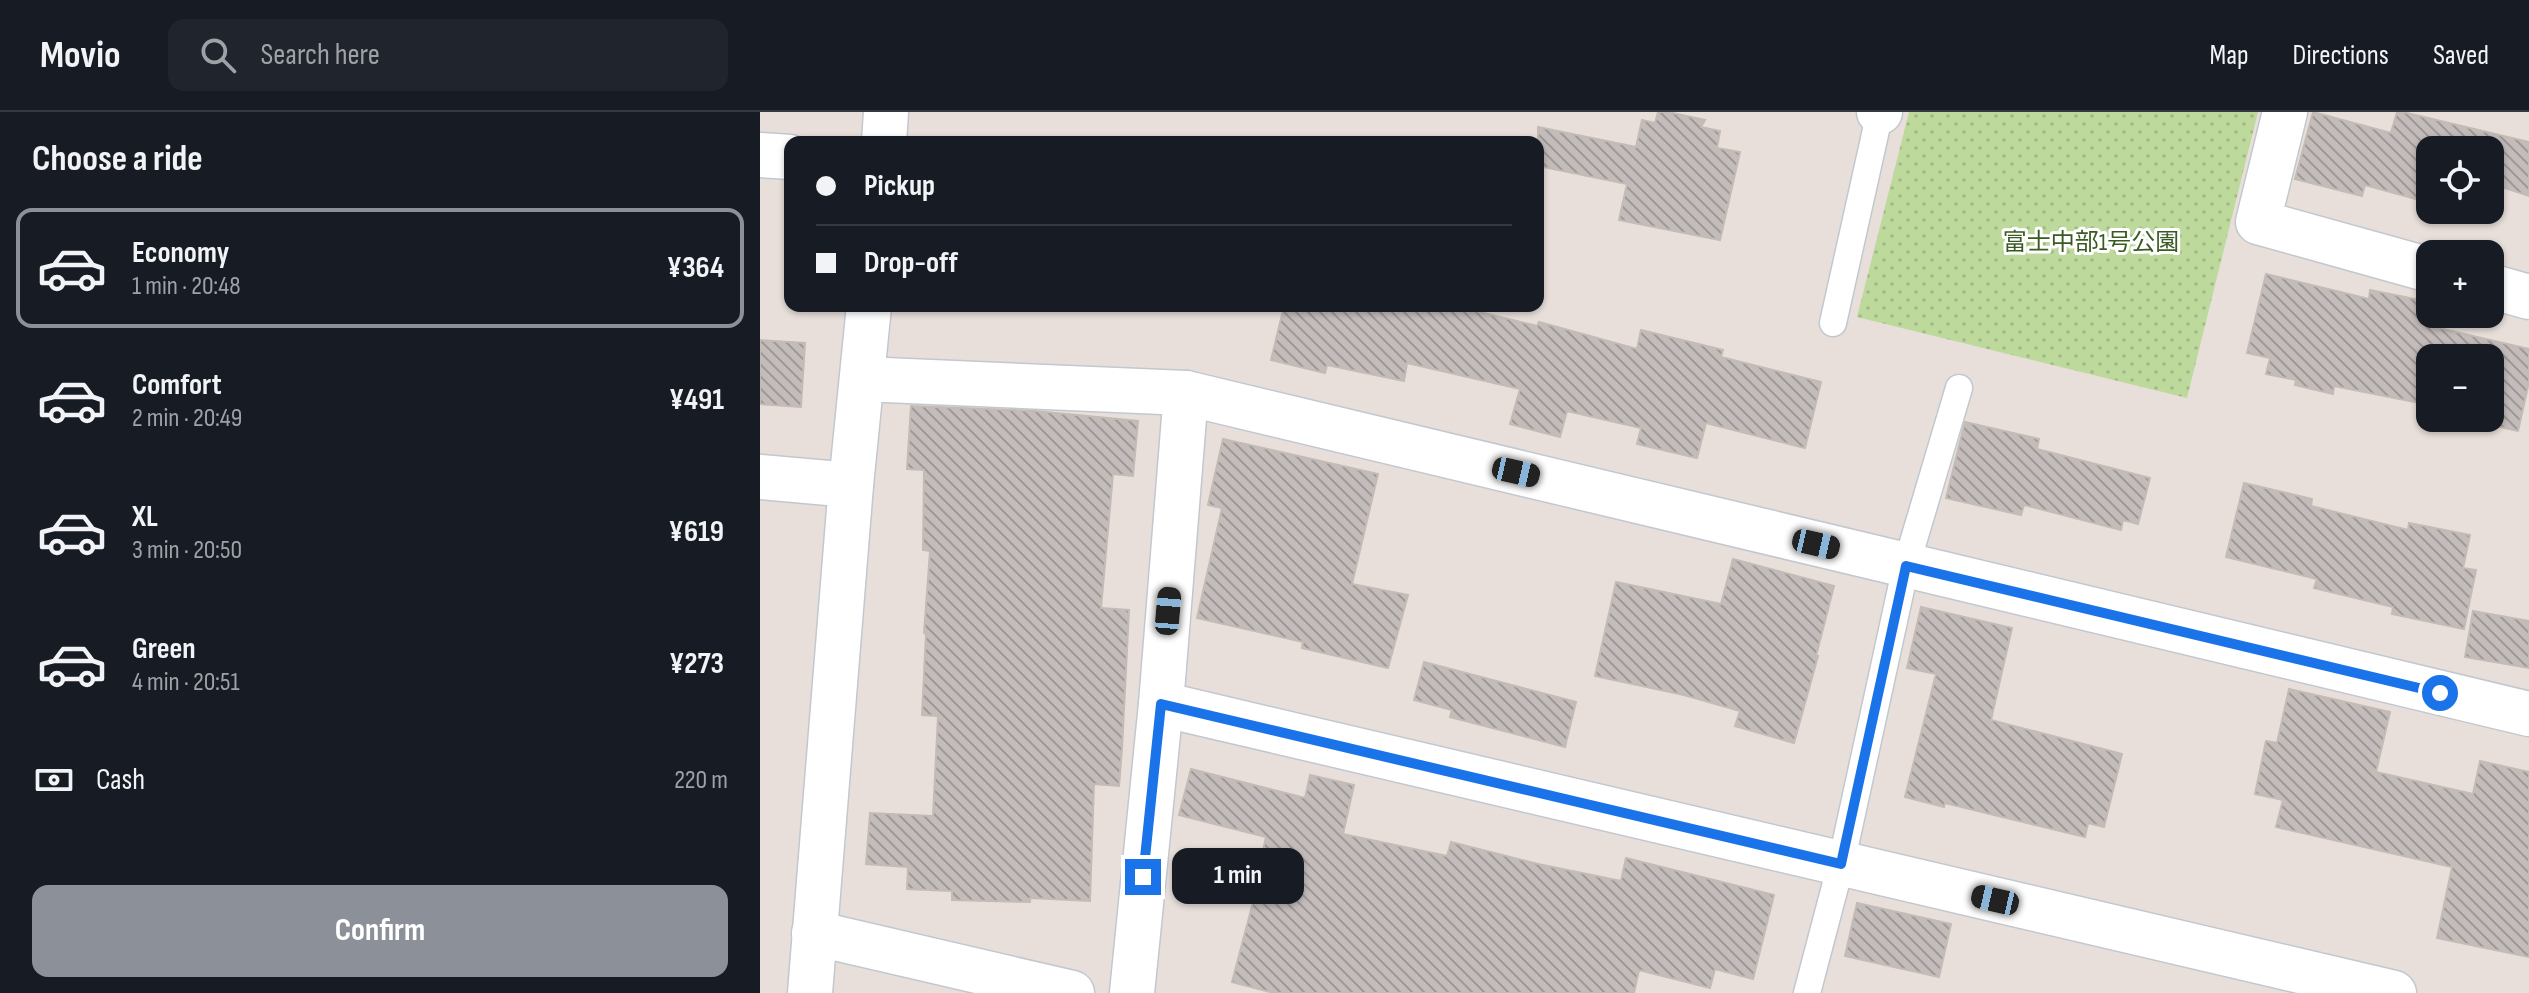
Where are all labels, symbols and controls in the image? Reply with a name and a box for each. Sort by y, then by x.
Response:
search box [168,19,728,91]
text: Movio [40,33,120,78]
icon: search [196,33,240,77]
text: Search here [260,37,380,73]
text: Map [2210,39,2249,72]
text: Directions [2293,39,2389,72]
text: Saved [2433,39,2489,72]
map controls [2416,136,2504,432]
button: locate [2416,136,2504,224]
text: Choose a ride [32,138,203,181]
text: Pickup [864,168,935,204]
park label: 富士中部1号公園 [2003,228,2179,257]
icon: car [36,232,108,304]
text: Economy [132,235,229,271]
button: + [2416,240,2504,328]
text: Drop-off [864,245,958,281]
text: ¥364 [667,250,724,286]
text: 1 min · 20:48 [132,271,241,302]
button: − [2416,344,2504,432]
icon: car [36,364,108,436]
text: Comfort [132,367,222,403]
text: ¥491 [669,382,724,418]
text: 2 min · 20:49 [132,403,242,434]
car [1490,455,1542,489]
icon: car [36,496,108,568]
text: XL [132,499,158,535]
text: ¥619 [669,514,724,550]
car [1790,527,1842,561]
text: 3 min · 20:50 [132,535,242,566]
car [1154,586,1182,636]
icon: car [36,628,108,700]
text: Green [132,631,196,667]
text: ¥273 [669,646,724,682]
text: 4 min · 20:51 [132,667,240,698]
route start [2422,675,2458,711]
icon: cash [32,758,76,802]
text: Cash [96,762,145,798]
text: 220 m [674,765,728,796]
callout: 1 min [1171,849,1303,905]
route end [1125,859,1161,895]
text: 1 min [1214,860,1262,891]
car [1969,883,2021,917]
button: Confirm [32,885,728,977]

